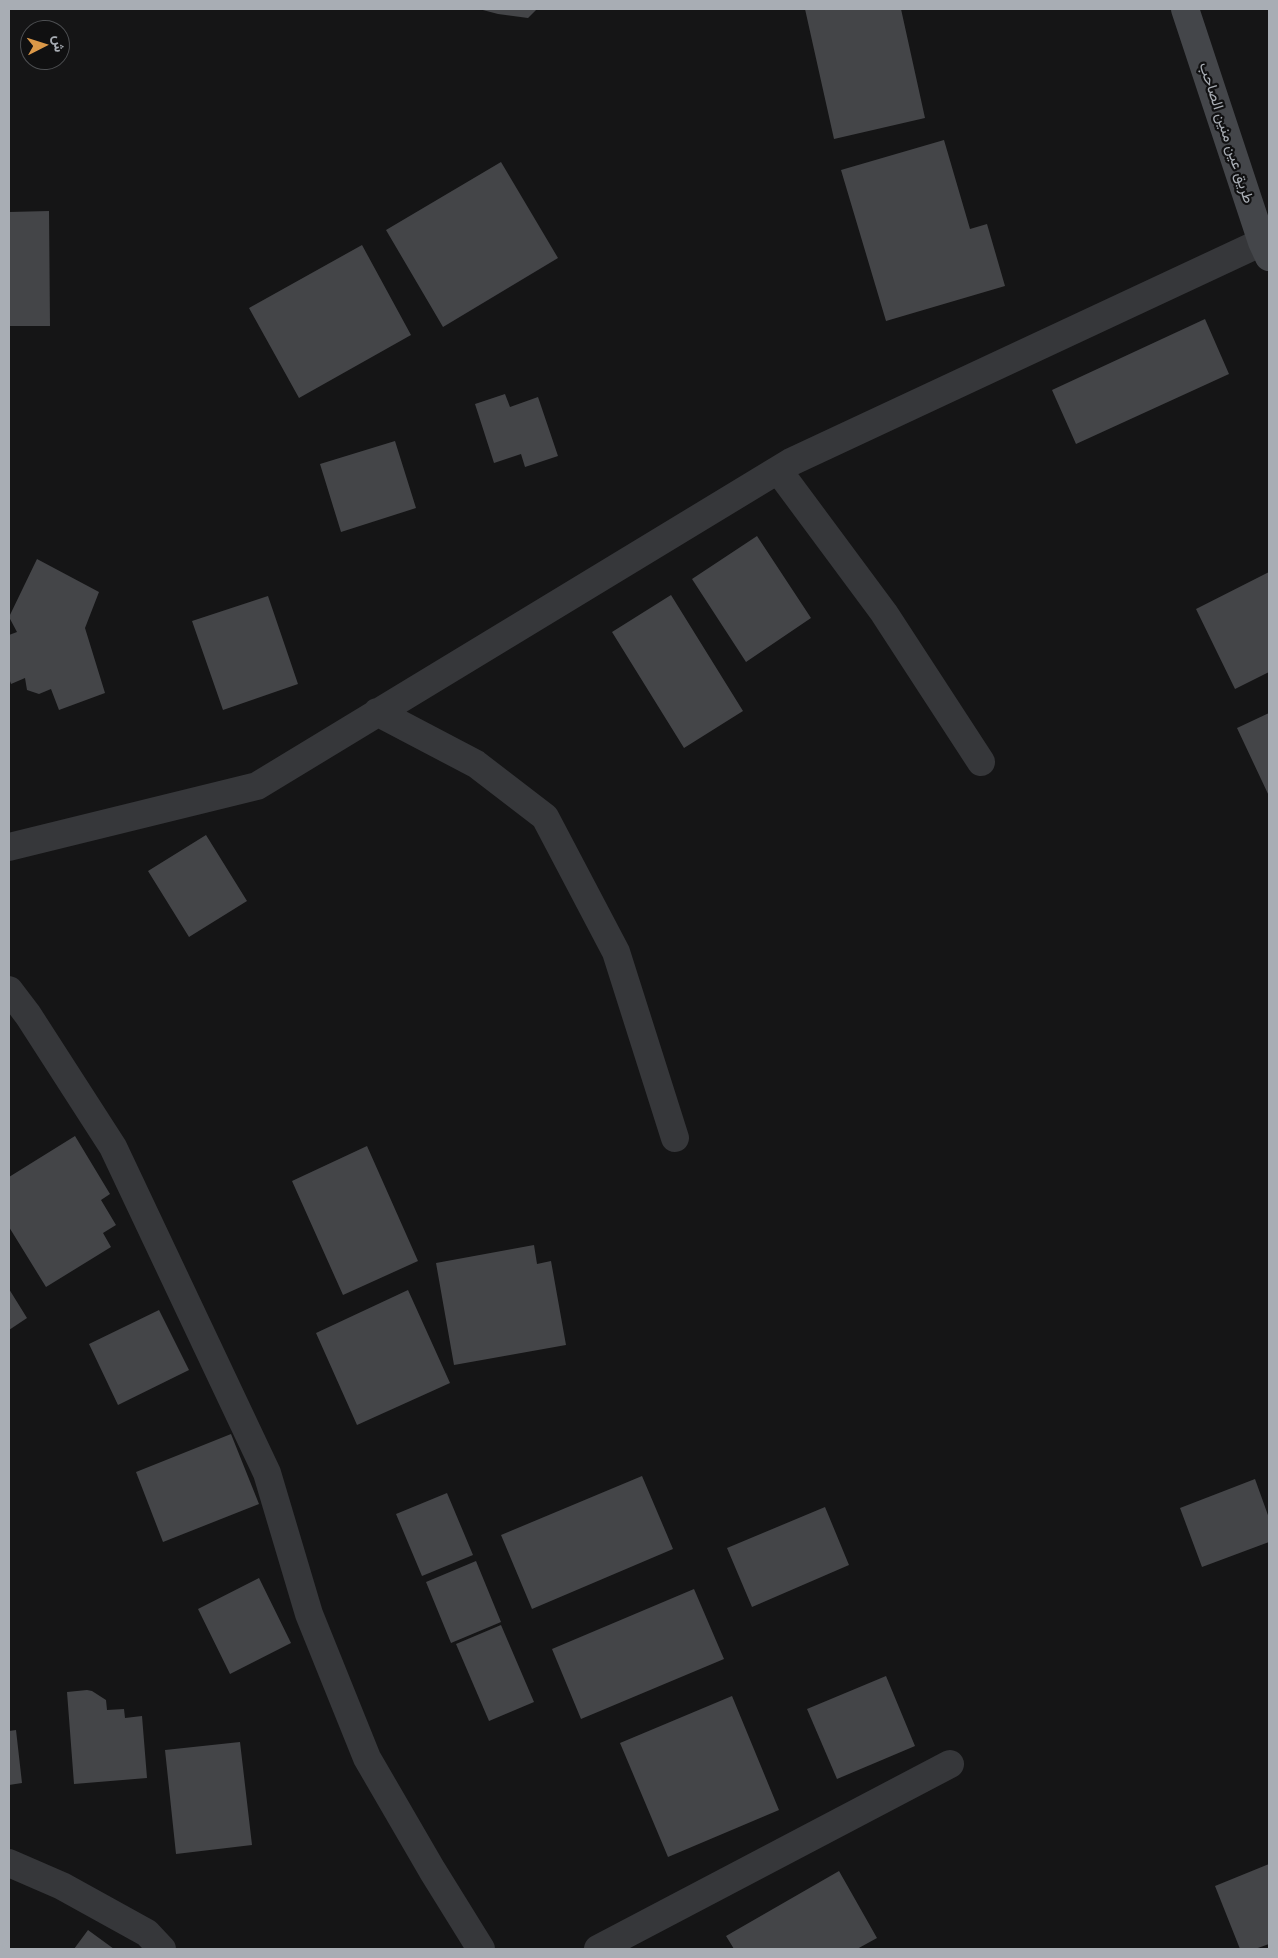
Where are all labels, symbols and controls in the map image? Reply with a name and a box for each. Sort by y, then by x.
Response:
north arrow [20,20,70,70]
text: ش [50,35,68,53]
street label: طريق عين منين الصاحب [1195,60,1257,206]

